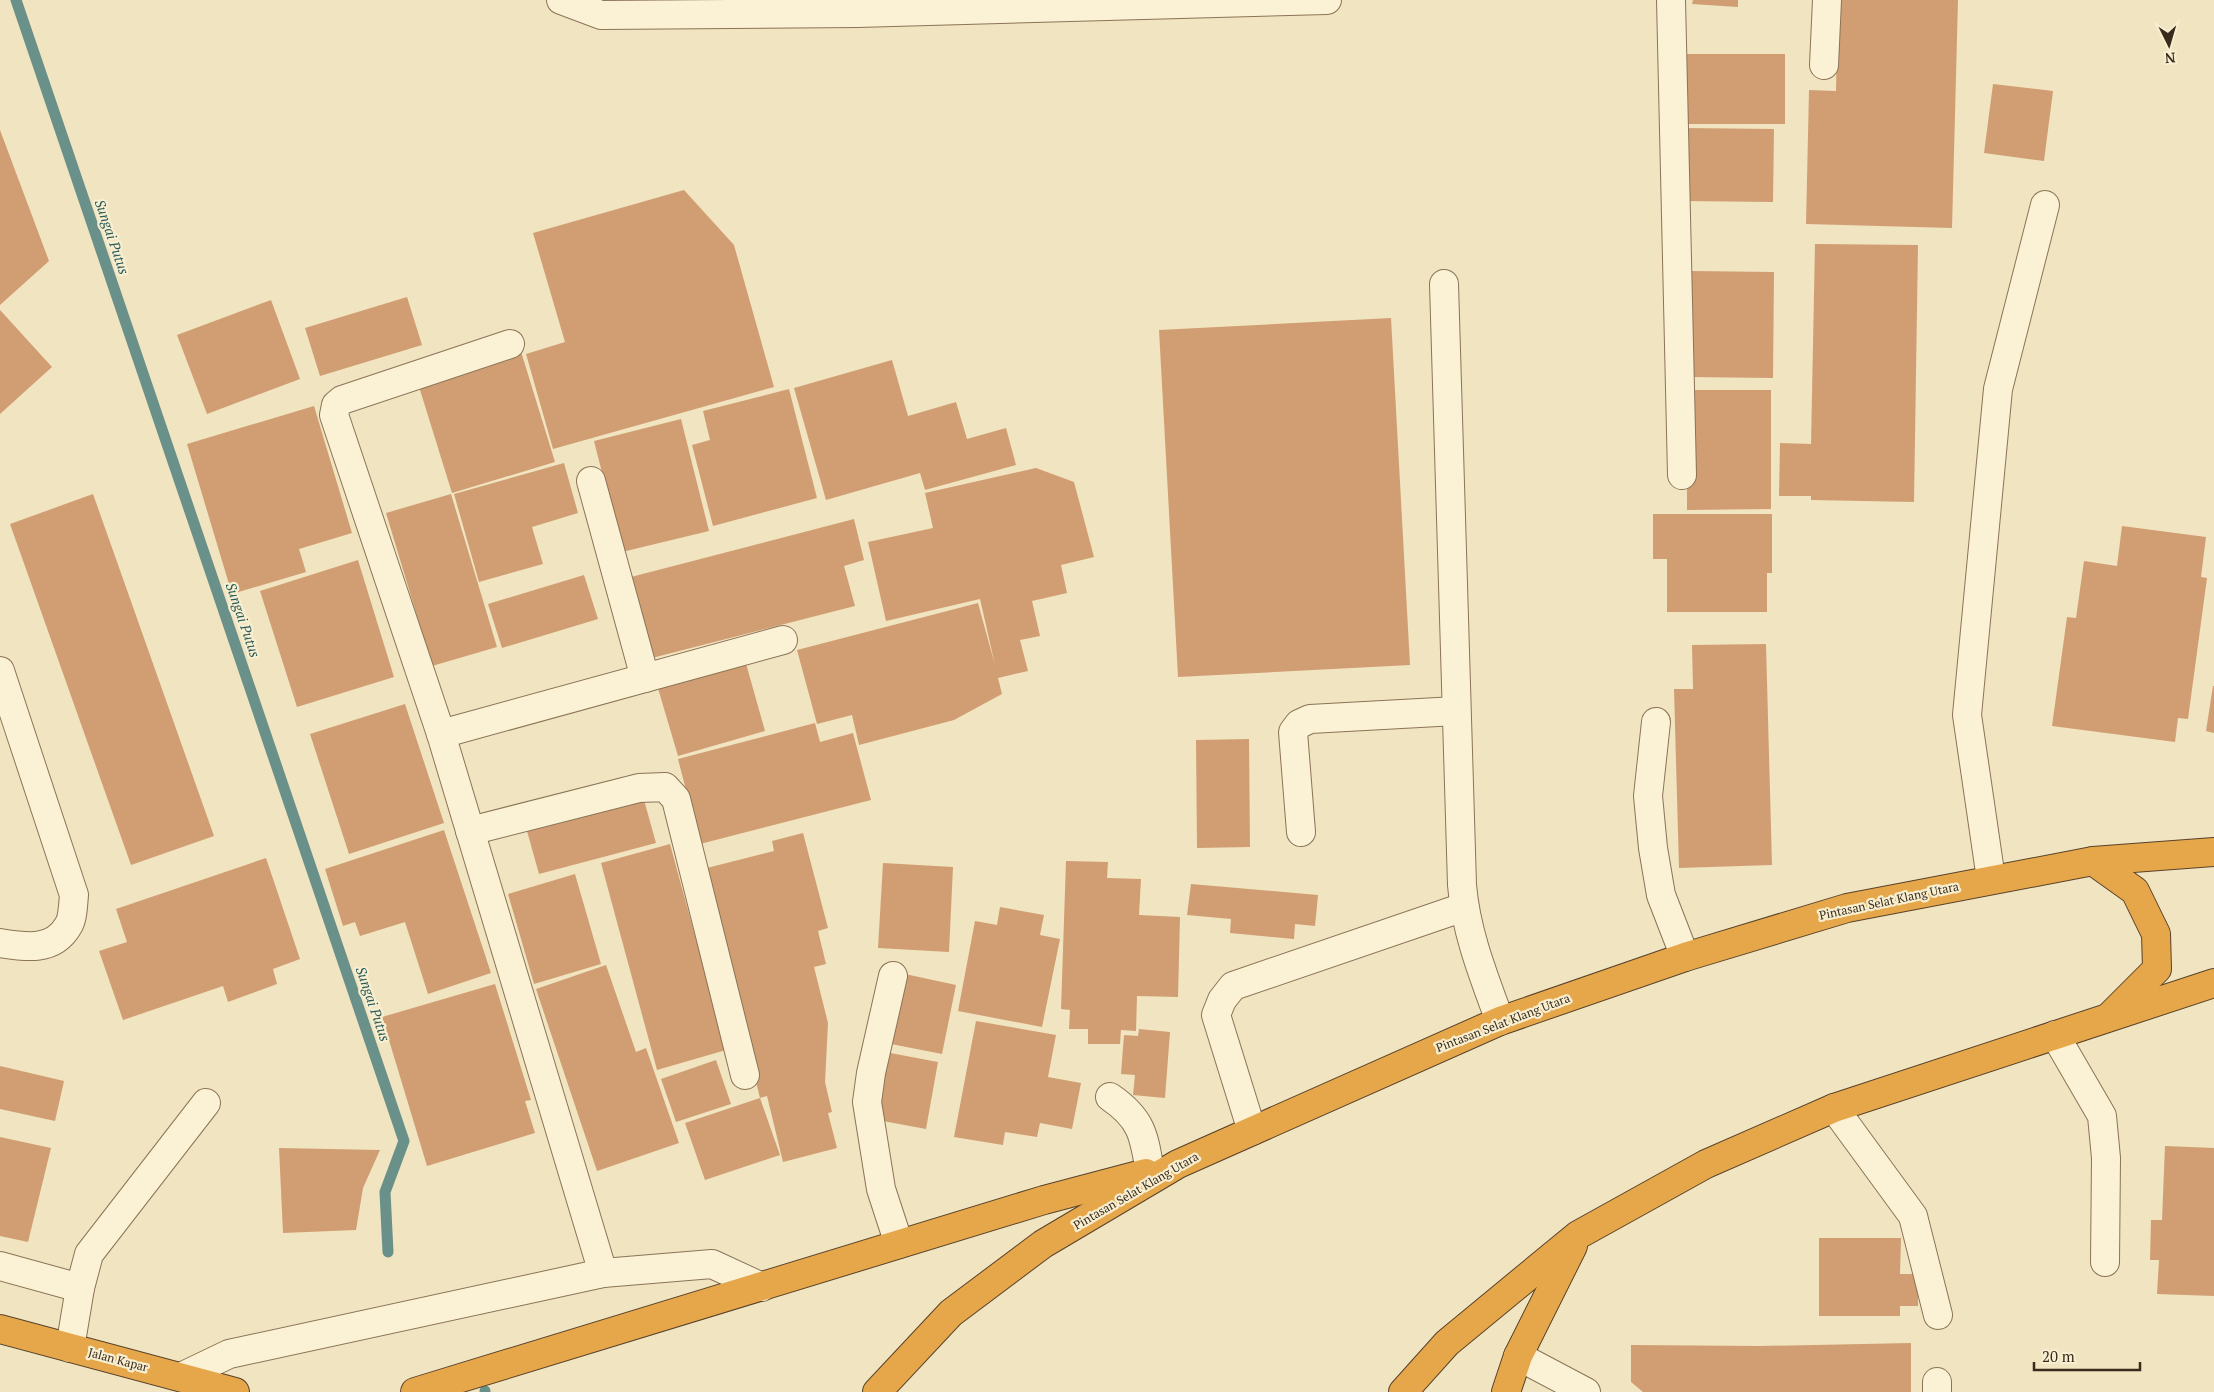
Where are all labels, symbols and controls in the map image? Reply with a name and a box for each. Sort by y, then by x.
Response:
north arrow [2144,20,2194,70]
text: N [2164,49,2176,68]
water label: Sungai Putus [91,197,134,277]
water label: Sungai Putus [222,580,265,660]
street label: Pintasan Selat Klang Utara [1818,878,1960,923]
water label: Sungai Putus [352,964,395,1044]
street label: Pintasan Selat Klang Utara [1434,990,1572,1055]
street label: Pintasan Selat Klang Utara [1070,1149,1201,1233]
scale bar [2034,1340,2140,1372]
street label: Jalan Kapar [87,1344,150,1375]
text: 20 m [2042,1346,2075,1366]

